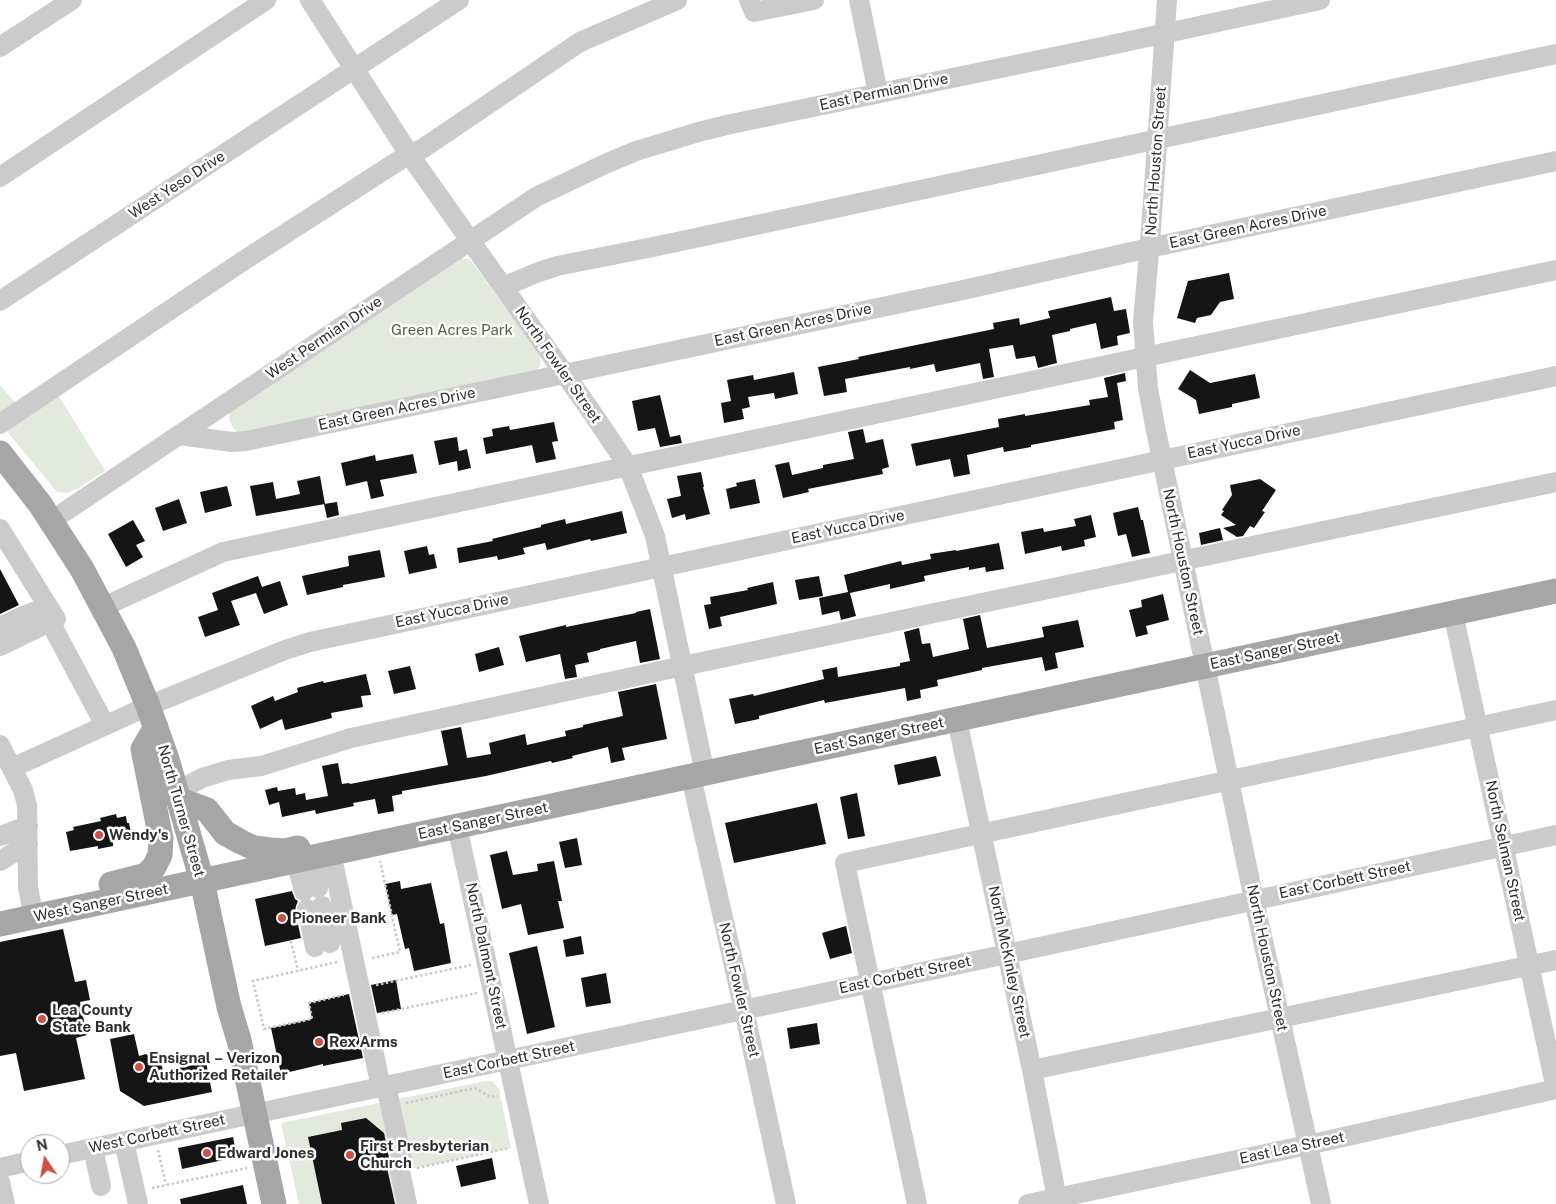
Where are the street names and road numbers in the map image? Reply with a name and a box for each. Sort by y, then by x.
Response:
street label: East Permian Drive [818,70,950,114]
street label: North Houston Street [1142,86,1170,236]
street label: West Yeso Drive [125,147,229,223]
street label: East Green Acres Drive [1168,202,1328,252]
street label: West Permian Drive [263,293,385,383]
street label: East Green Acres Drive [713,300,873,350]
street label: North Fowler Street [511,303,605,427]
street label: East Green Acres Drive [317,384,477,434]
street label: East Yucca Drive [1186,421,1302,463]
street label: North Houston Street [1159,487,1207,637]
street label: East Yucca Drive [790,506,906,548]
street label: East Yucca Drive [394,590,510,632]
street label: East Sanger Street [1208,628,1342,674]
street label: East Sanger Street [812,713,946,759]
street label: North Turner Street [154,743,208,879]
street label: North Selman Street [1481,779,1529,923]
street label: East Sanger Street [416,798,550,844]
street label: East Corbett Street [1277,857,1413,903]
street label: West Sanger Street [32,880,170,926]
street label: North Dalmont Street [462,881,510,1031]
street label: North Houston Street [1243,883,1291,1033]
street label: North McKinley Street [984,884,1034,1040]
street label: North Fowler Street [715,921,763,1059]
street label: East Corbett Street [837,952,973,998]
street label: East Corbett Street [441,1037,577,1083]
street label: West Corbett Street [87,1111,227,1157]
street label: East Lea Street [1238,1128,1346,1168]

